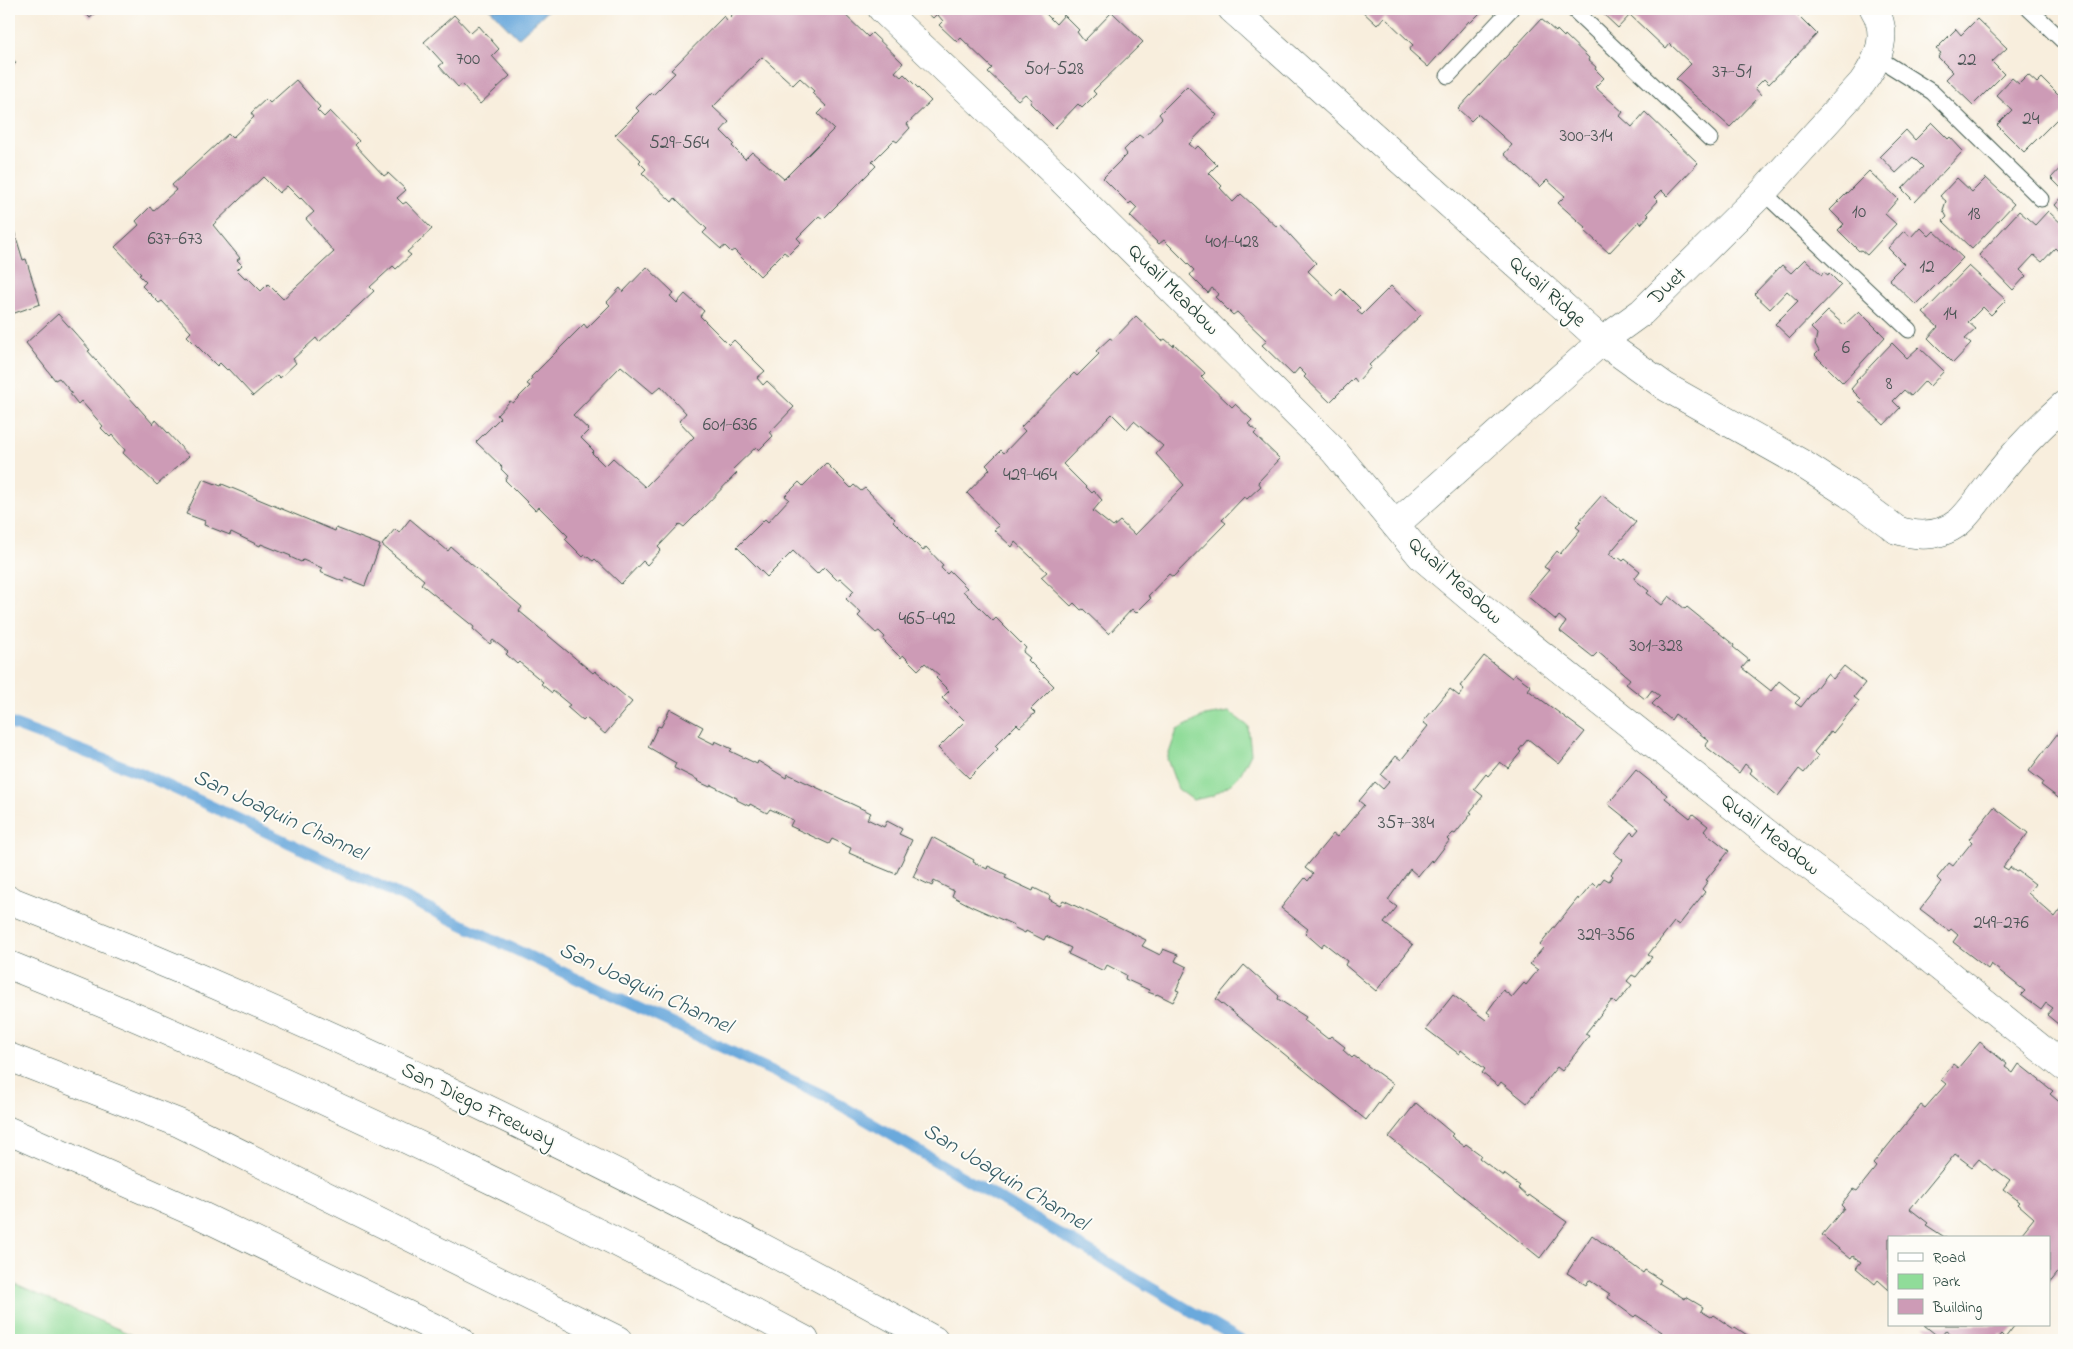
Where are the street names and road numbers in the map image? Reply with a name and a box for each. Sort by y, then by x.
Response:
street label: Quail Meadow [1120,237,1226,343]
street label: Quail Ridge [1500,249,1593,337]
street label: Duet [1641,261,1694,314]
street label: Quail Meadow [1401,530,1509,632]
street label: Quail Meadow [1714,786,1826,884]
street label: San Diego Freeway [395,1056,560,1158]

